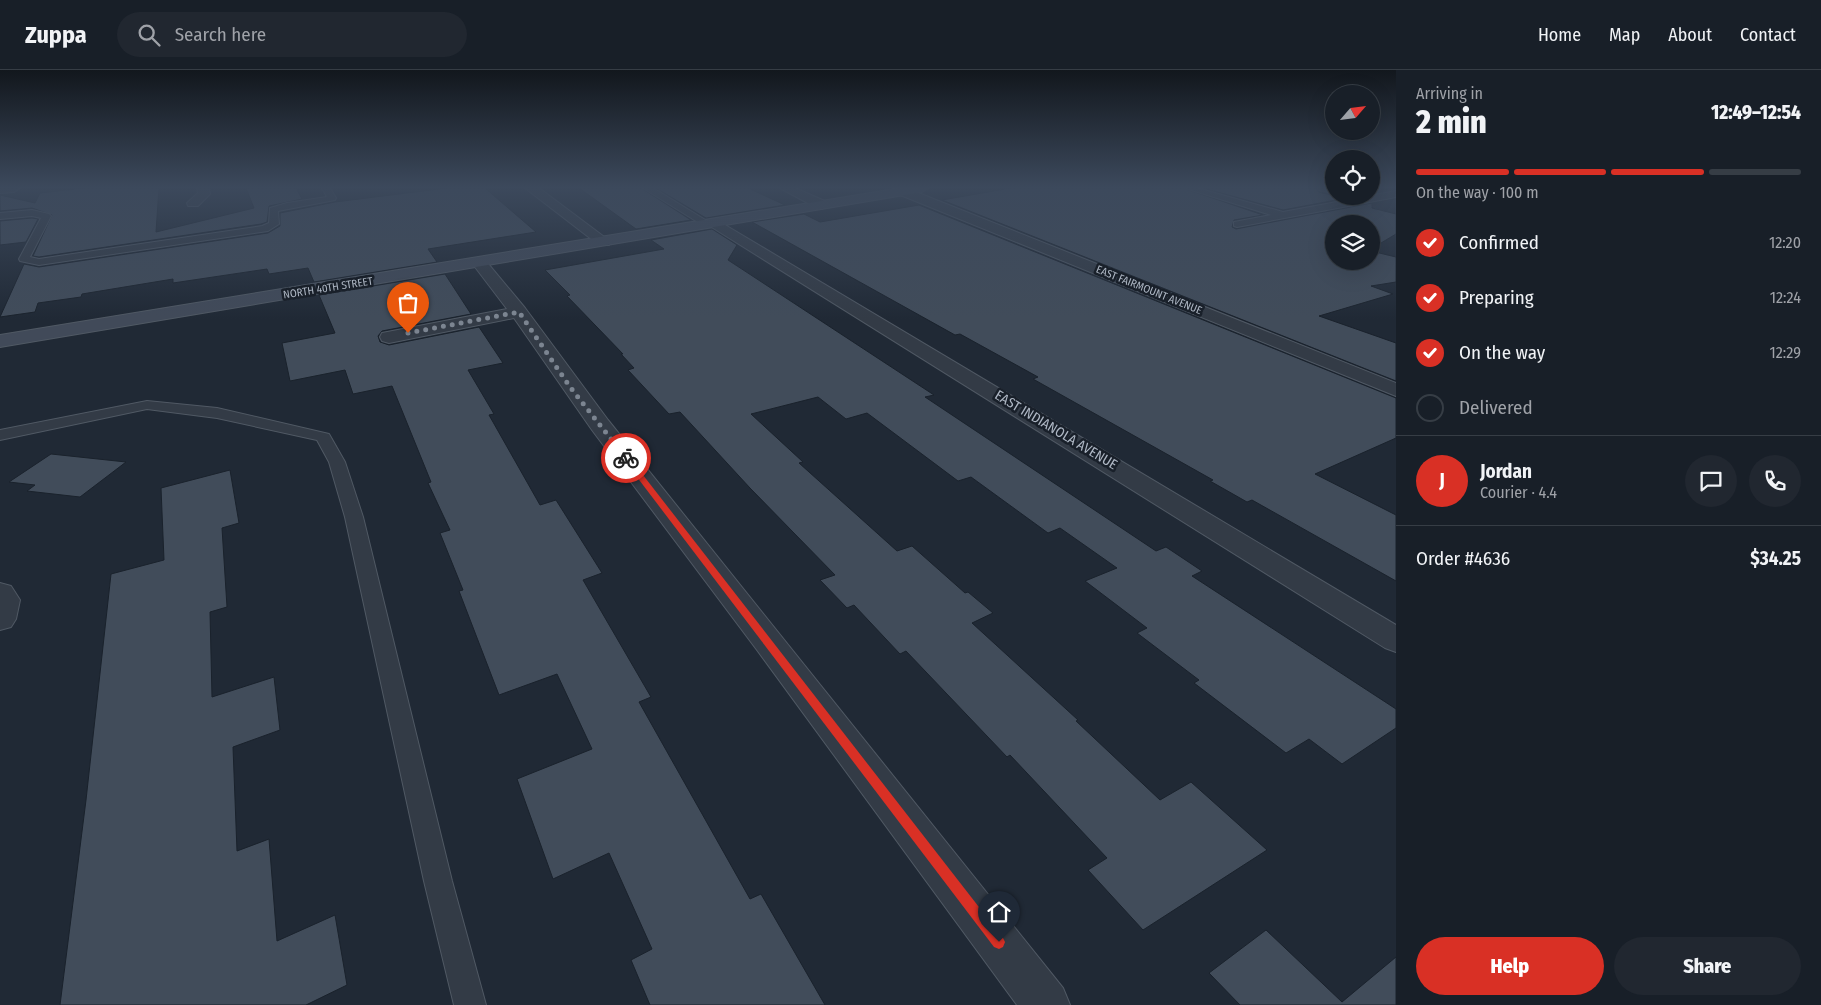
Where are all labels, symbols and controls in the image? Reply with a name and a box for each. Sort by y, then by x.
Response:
search box [117,12,467,57]
text: Zuppa [25,21,87,49]
icon: search [135,21,163,49]
text: Search here [175,23,266,46]
text: Home [1538,24,1581,46]
text: Map [1609,24,1640,46]
text: About [1668,24,1712,46]
text: Contact [1740,24,1796,46]
text: Arriving in [1416,84,1483,103]
north arrow [1325,85,1380,140]
map controls [1325,85,1380,270]
text: 12:49–12:54 [1711,101,1801,124]
text: 2 min [1416,103,1487,141]
button: locate [1325,150,1380,205]
text: On the way · 100 m [1416,183,1538,202]
button: layers [1325,215,1380,270]
icon: check [1416,229,1444,257]
text: Confirmed [1459,231,1539,254]
text: 12:20 [1769,233,1801,252]
street label: EAST FAIRMOUNT AVENUE [1094,263,1204,317]
street label: NORTH 40TH STREET [282,274,375,301]
pin [387,282,429,333]
icon: check [1416,284,1444,312]
text: Preparing [1459,286,1534,309]
text: 12:24 [1770,288,1801,307]
icon: bag [394,289,422,317]
icon: check [1416,339,1444,367]
text: On the way [1459,341,1545,364]
text: 12:29 [1770,343,1801,362]
street label: EAST INDIANOLA AVENUE [992,387,1121,474]
text: Delivered [1459,396,1533,419]
courier [601,433,651,483]
icon: bike [612,444,640,472]
button: chat [1685,455,1737,507]
button: phone [1749,455,1801,507]
text: Jordan [1480,460,1532,483]
text: J [1439,469,1445,492]
text: Courier · 4.4 [1480,483,1557,502]
text: Order #4636 [1416,547,1510,570]
text: $34.25 [1750,547,1801,570]
pin [978,891,1020,942]
icon: home [985,898,1013,926]
button: Help [1416,937,1604,995]
button: Share [1614,937,1801,995]

